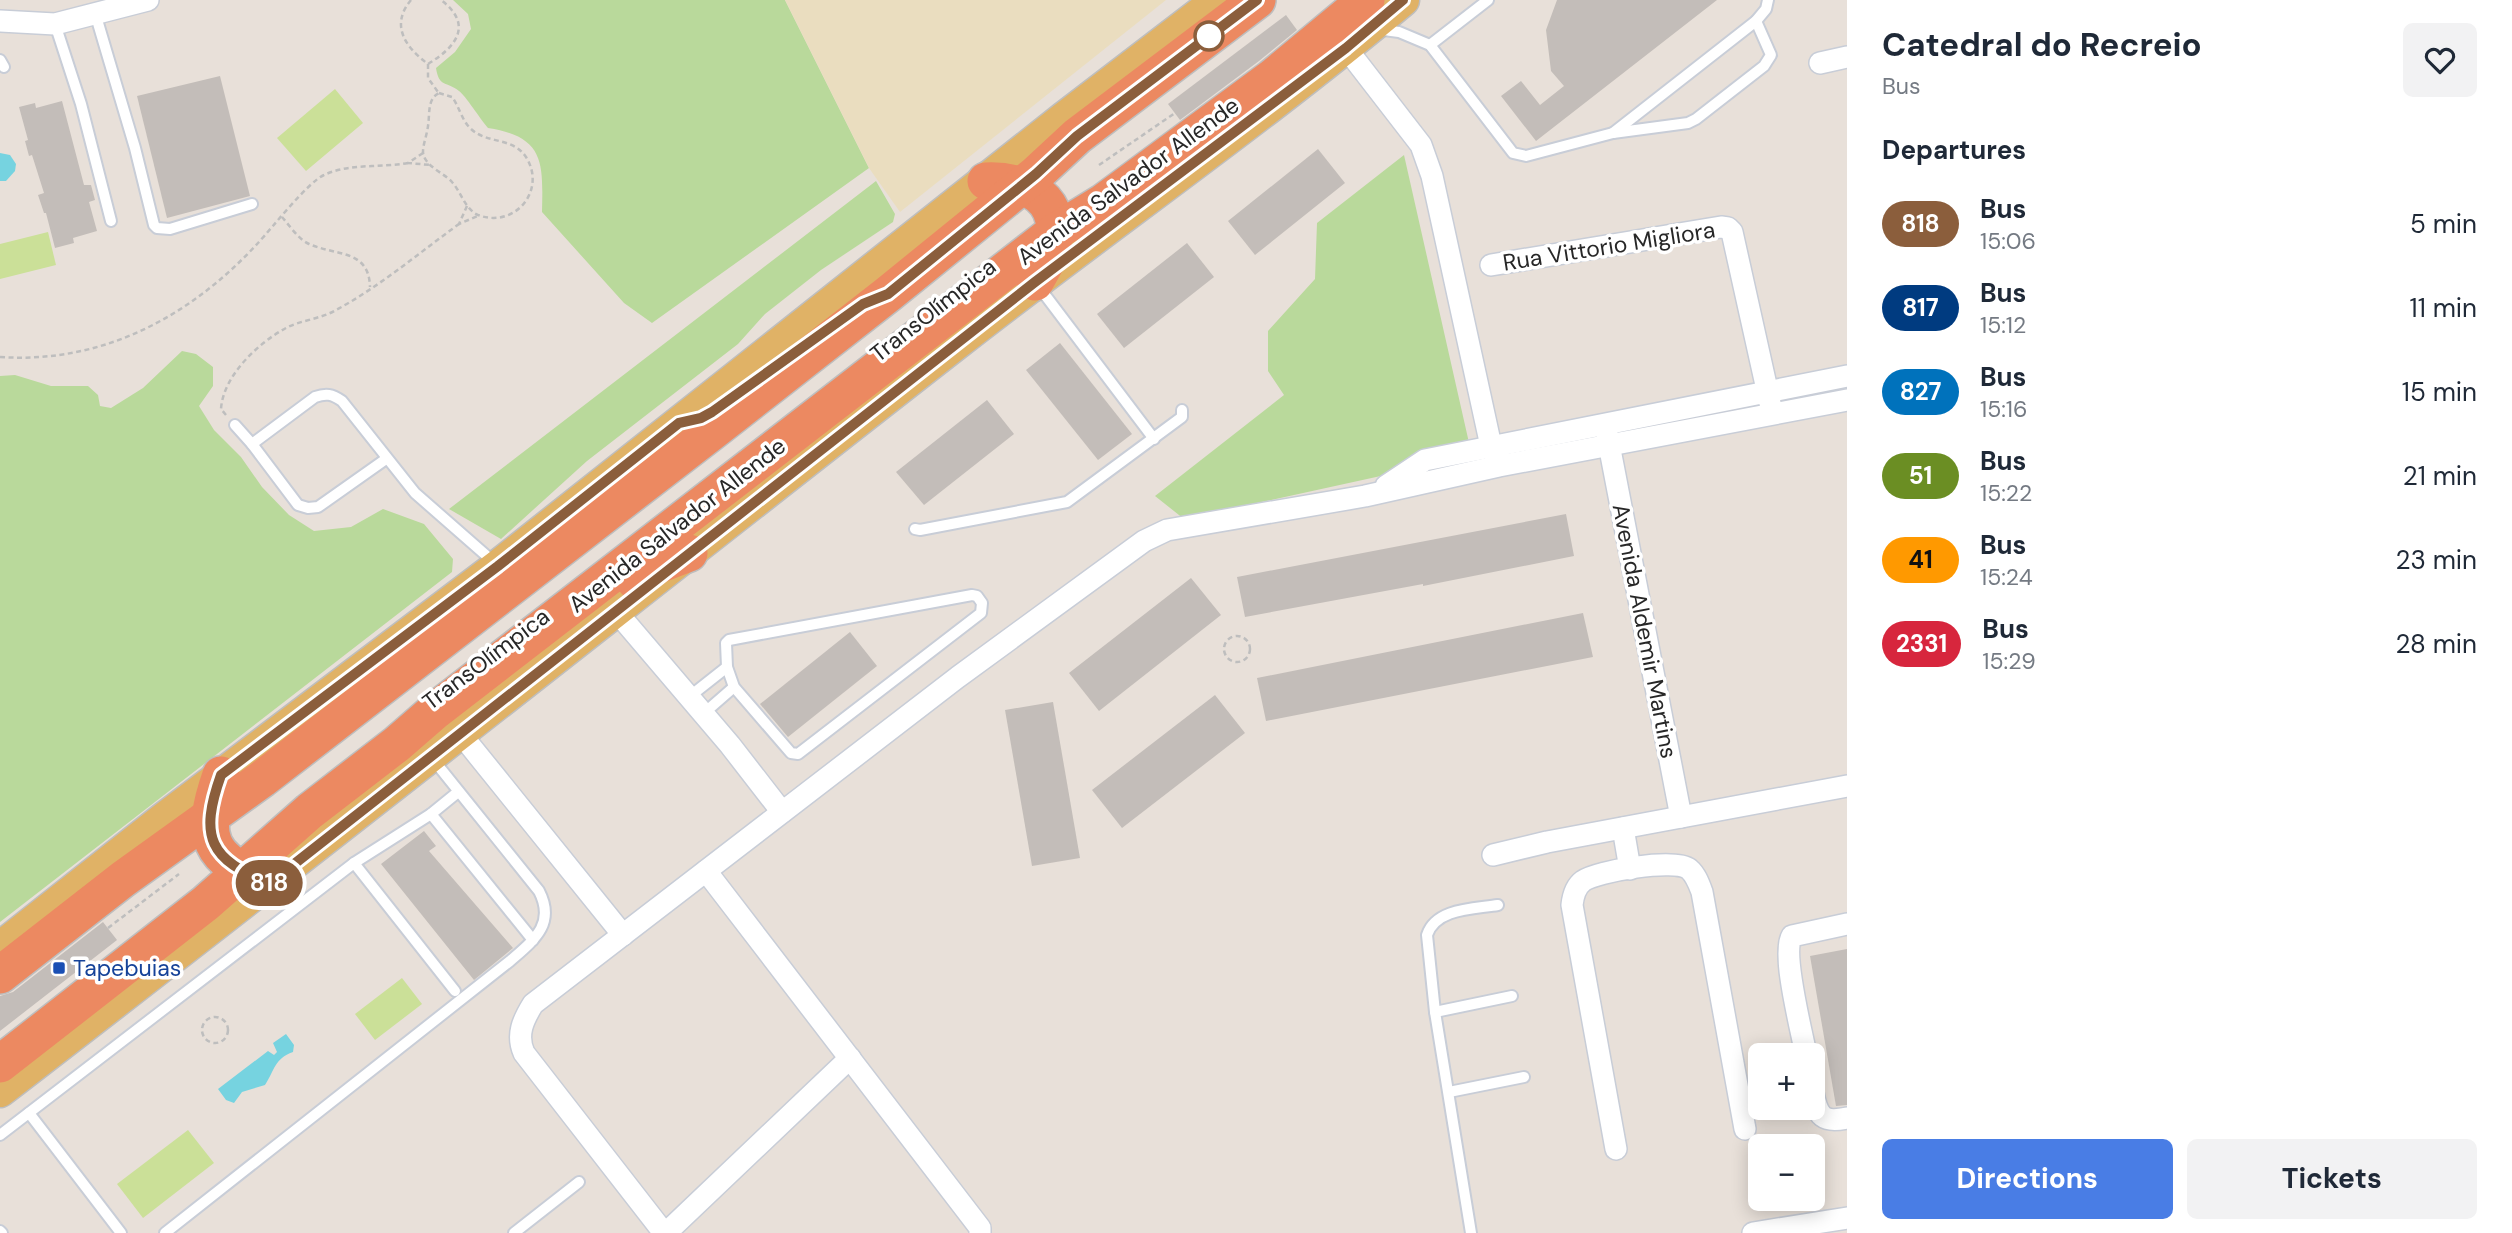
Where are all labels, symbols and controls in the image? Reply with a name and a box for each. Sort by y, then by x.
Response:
unlabelled marker [1194,21,1224,51]
text: Catedral do Recreio [1882,23,2202,66]
button: heart [2403,23,2477,97]
text: Bus [1882,71,1921,101]
street label: Avenida Salvador Allende [1011,90,1245,272]
text: Departures [1882,133,2026,167]
text: Bus [1980,192,2026,226]
text: 5 min [2410,207,2477,241]
text: 818 [1901,208,1940,239]
street label: Rua Vittorio Migliora [1501,214,1717,278]
text: 15:06 [1980,226,2036,256]
street label: TransOlímpica [864,252,1002,368]
text: Bus [1980,276,2026,310]
text: 11 min [2410,291,2477,325]
text: 817 [1902,292,1939,323]
text: 15:12 [1980,310,2026,340]
text: Bus [1980,360,2026,394]
text: 15 min [2402,375,2477,409]
text: 827 [1900,376,1941,407]
text: 15:16 [1980,394,2027,424]
street label: Avenida Salvador Allende [562,431,792,619]
text: Bus [1980,444,2026,478]
text: 21 min [2403,459,2477,493]
text: 51 [1909,460,1932,491]
text: 15:22 [1980,478,2032,508]
street label: Avenida Aldemir Martins [1606,501,1684,761]
text: Bus [1980,528,2026,562]
text: 23 min [2395,543,2477,577]
text: 41 [1908,544,1933,575]
text: 15:24 [1980,562,2033,592]
street label: TransOlímpica [416,601,556,717]
text: Bus [1982,612,2029,646]
text: 28 min [2395,627,2477,661]
text: 2331 [1896,628,1947,659]
text: 15:29 [1982,646,2036,676]
line badge: 818 [229,860,309,906]
text: 818 [250,867,288,898]
place label: Tapebuias [73,953,181,983]
marker: Tapebuias [51,960,67,976]
map controls [1748,1043,1825,1211]
button: + [1748,1043,1825,1120]
button: − [1748,1134,1825,1211]
button: Directions [1882,1139,2173,1219]
button: Tickets [2187,1139,2477,1219]

